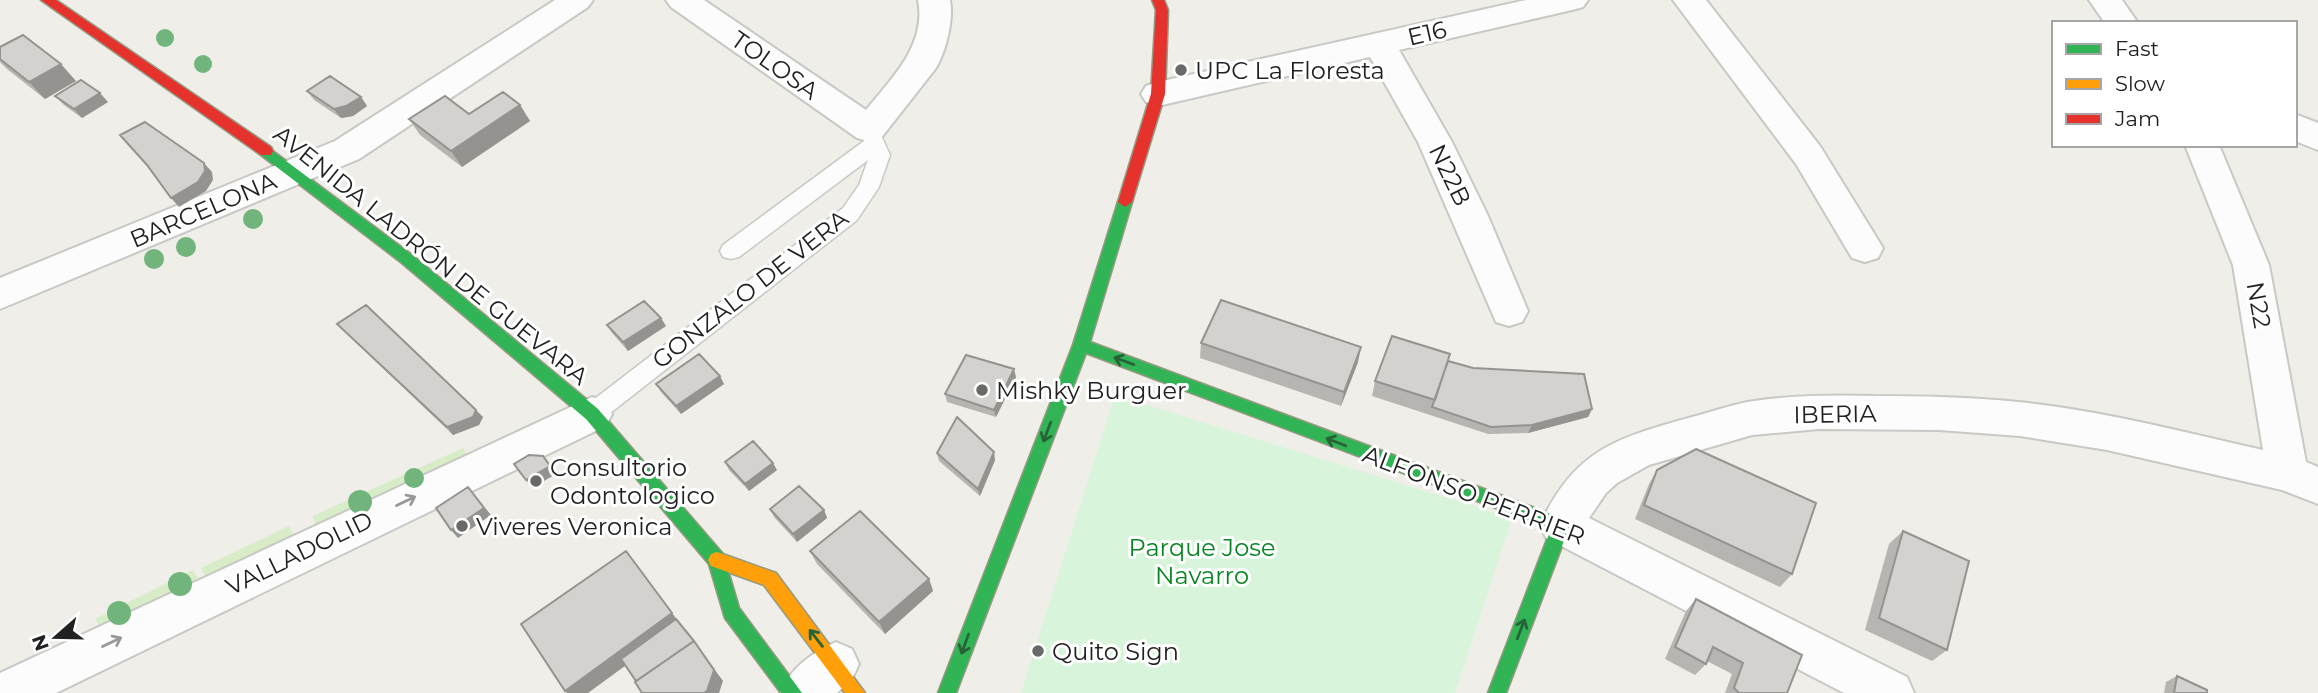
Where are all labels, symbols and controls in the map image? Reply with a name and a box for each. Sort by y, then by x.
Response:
street label: E16 [1405,14,1449,52]
legend [2052,21,2297,147]
street label: TOLOSA [726,25,825,106]
text: Fast [2115,36,2159,61]
place label: UPC La Floresta [1195,56,1385,85]
marker: UPC La Floresta [1173,62,1189,78]
text: Slow [2115,71,2165,96]
text: Jam [2114,106,2160,131]
street label: AVENIDA LADRÓN DE GUEVARA [268,119,595,391]
street label: N22B [1423,139,1477,211]
street label: BARCELONA [125,166,281,254]
street label: GONZALO DE VERA [646,203,854,374]
street label: N22 [2241,279,2277,331]
one-way arrow [1113,354,1135,367]
place label: Mishky Burguer [996,376,1187,405]
marker: Mishky Burguer [974,382,990,398]
street label: IBERIA [1793,399,1878,429]
one-way arrow [1039,420,1052,442]
one-way arrow [1326,434,1348,447]
street label: ALFONSO PERRIER [1359,439,1589,551]
place label: Consultorio Odontologico [550,453,715,510]
marker: Consultorio Odontologico [528,473,544,489]
one-way arrow [395,494,416,508]
street label: VALLADOLID [221,505,377,601]
place label: Viveres Veronica [476,512,672,541]
marker: Viveres Veronica [454,518,470,534]
park label: Parque Jose Navarro [1129,533,1275,590]
north arrow [21,602,91,672]
one-way arrow [1516,619,1528,641]
one-way arrow [808,629,823,647]
text: N [27,631,54,654]
one-way arrow [958,633,971,655]
one-way arrow [101,635,122,648]
place label: Quito Sign [1052,637,1179,666]
marker: Quito Sign [1030,643,1046,659]

